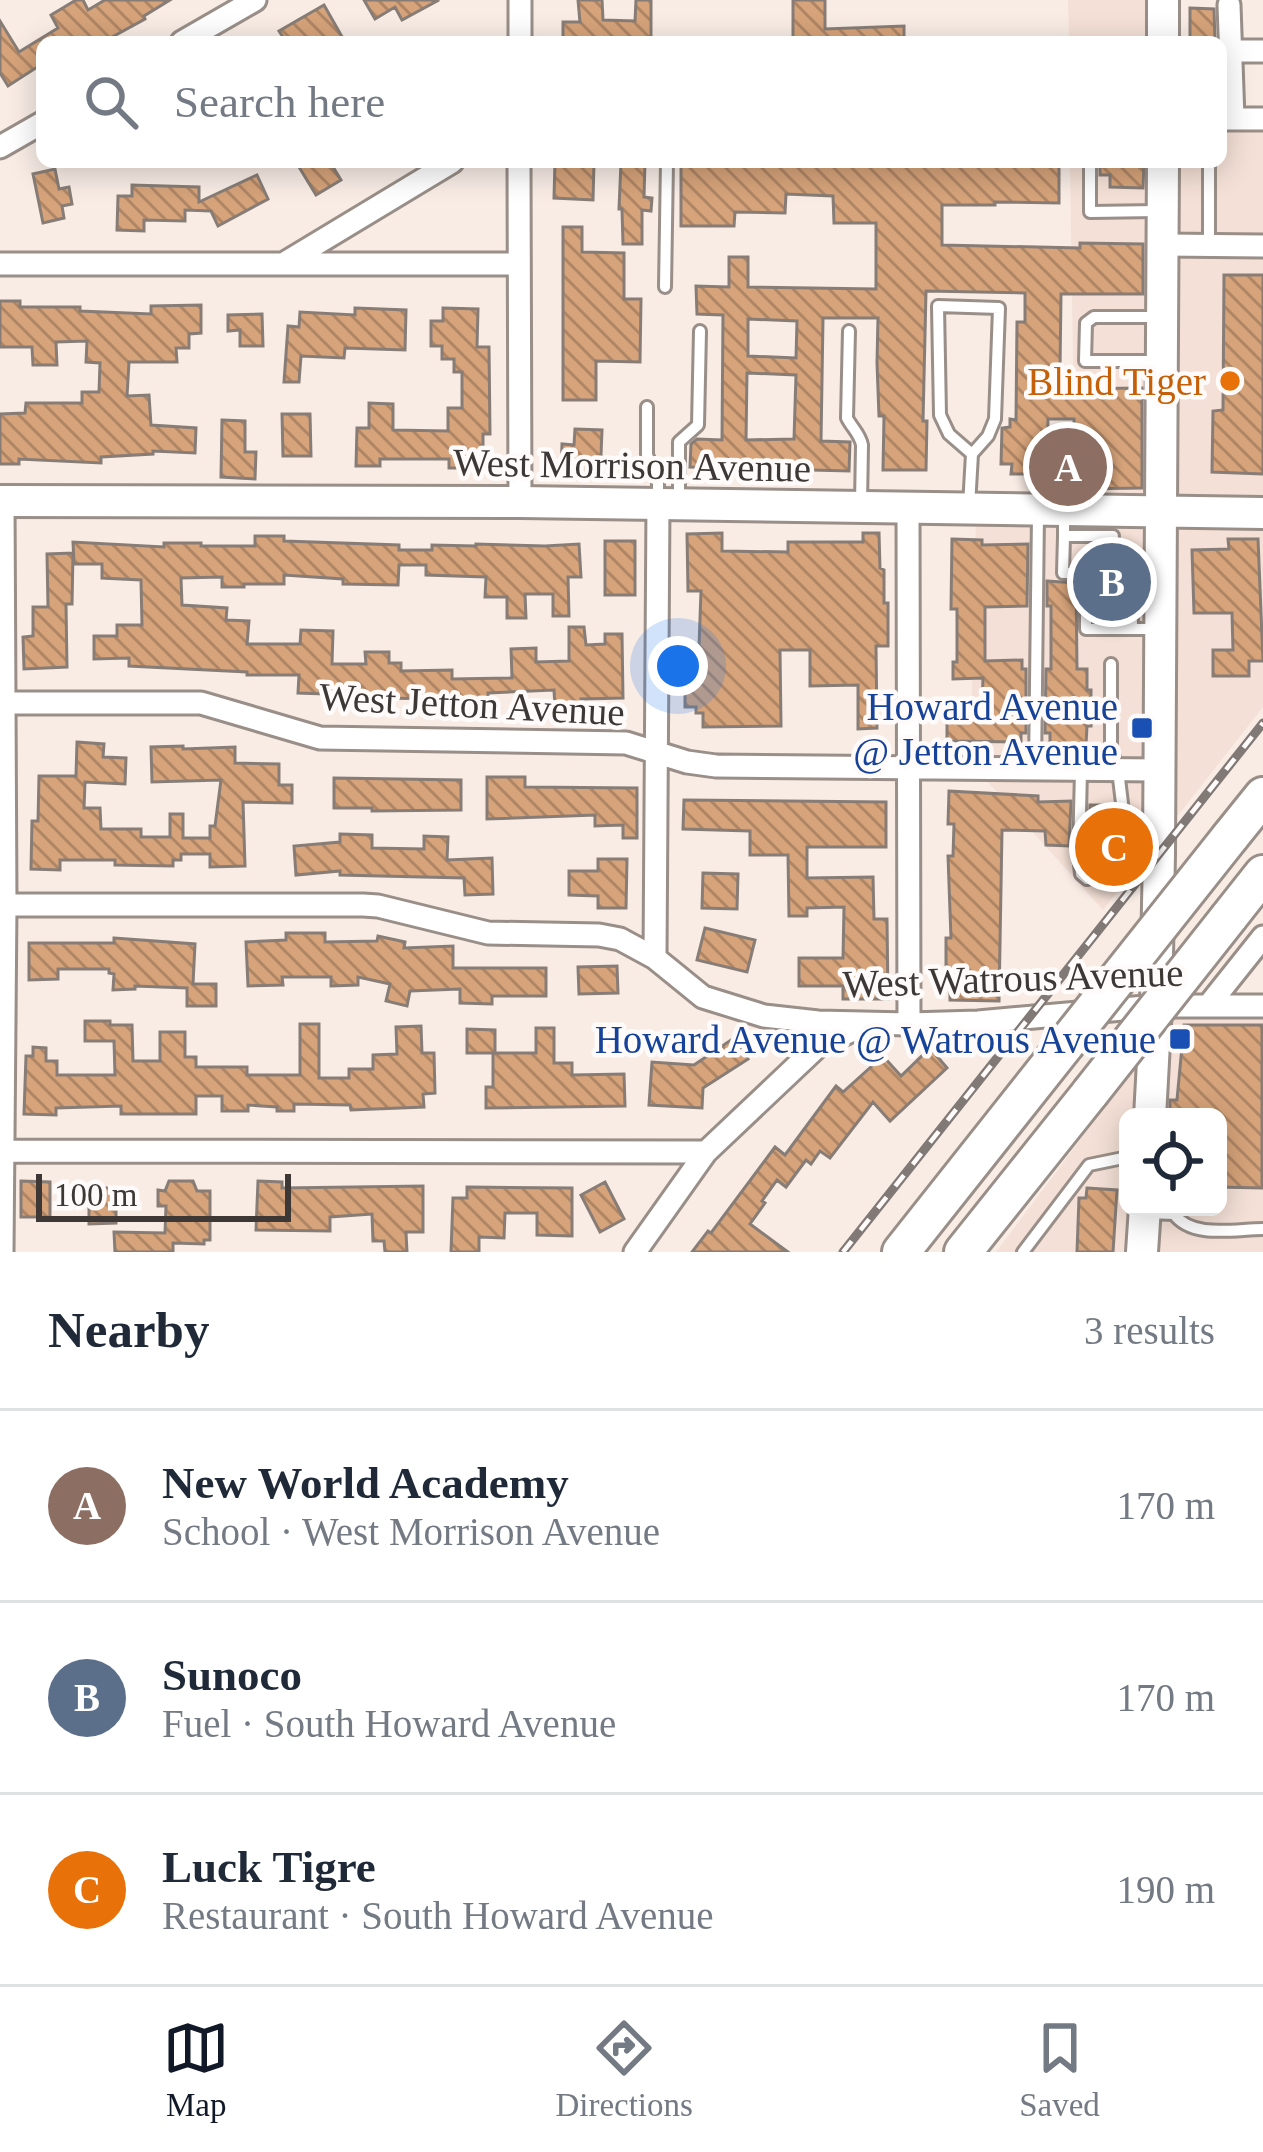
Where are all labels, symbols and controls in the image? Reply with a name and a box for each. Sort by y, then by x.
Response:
search box [36,36,1227,168]
icon: search [78,69,144,135]
text: Search here [174,77,385,127]
place label: Blind Tiger [1027,360,1206,404]
marker: Blind Tiger [1217,368,1243,394]
pin: A [1029,422,1107,512]
street label: West Morrison Avenue [453,440,811,490]
pin: B [1073,537,1151,627]
your location [648,636,708,696]
street label: West Jetton Avenue [318,675,626,733]
place label: Howard Avenue @ Jetton Avenue [853,685,1118,774]
marker: Howard Avenue @ Jetton Avenue [1129,715,1155,741]
pin: C [1075,802,1153,892]
street label: West Watrous Avenue [842,951,1184,1005]
place label: Howard Avenue @ Watrous Avenue [595,1018,1156,1062]
marker: Howard Avenue @ Watrous Avenue [1167,1026,1193,1052]
map controls [1119,1108,1227,1216]
button: locate [1119,1108,1227,1216]
scale bar [36,1168,291,1221]
text: 100 m [54,1177,137,1213]
text: Nearby [48,1302,209,1358]
text: 3 results [1084,1309,1215,1352]
text: New World Academy [162,1458,569,1508]
text: A [73,1484,101,1527]
text: 170 m [1116,1484,1215,1527]
text: School · West Morrison Avenue [162,1510,660,1553]
text: Sunoco [162,1650,302,1700]
text: B [74,1676,100,1719]
text: 170 m [1116,1676,1215,1719]
text: Fuel · South Howard Avenue [162,1702,616,1745]
text: Luck Tigre [162,1842,376,1892]
text: C [73,1868,101,1911]
text: 190 m [1116,1868,1215,1911]
text: Restaurant · South Howard Avenue [162,1894,714,1937]
tab: Map [163,2015,229,2124]
tab: Directions [555,2015,693,2124]
tab: Saved [1019,2015,1100,2124]

